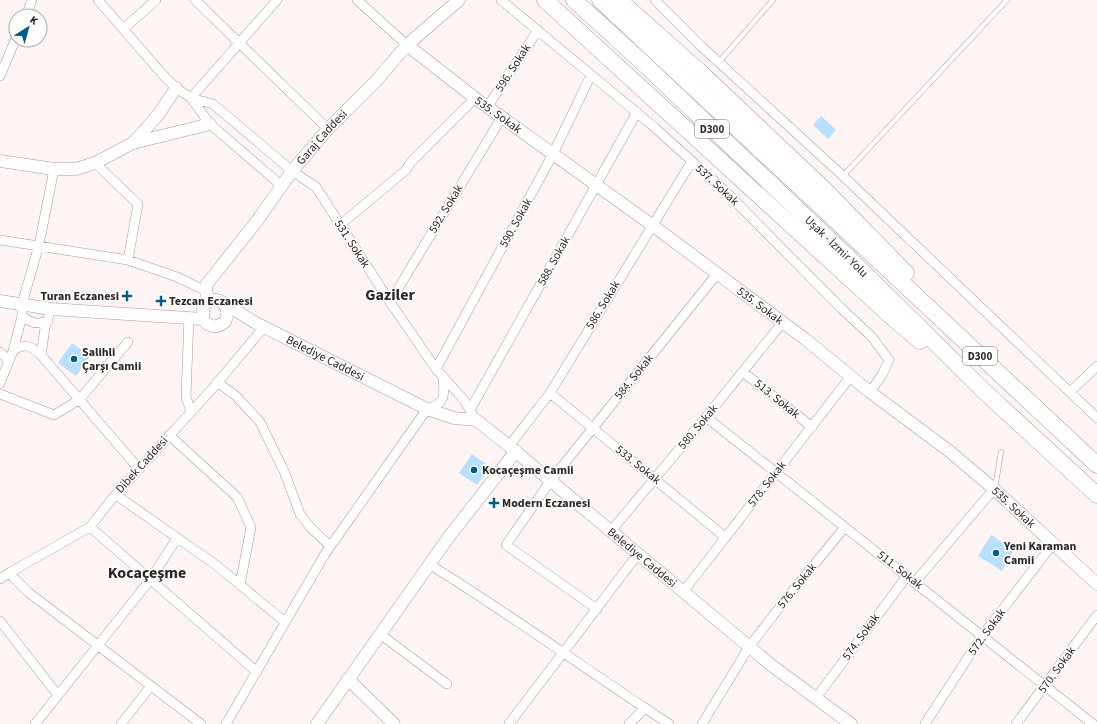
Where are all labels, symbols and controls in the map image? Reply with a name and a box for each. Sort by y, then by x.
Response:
north arrow [8,8,48,48]
text: K [27,12,41,29]
street label: 596. Sokak [491,41,535,95]
street label: 535. Sokak [471,92,525,137]
street label: Garaj Caddesi [292,106,351,169]
road number: D300 [695,120,729,138]
street label: 537. Sokak [691,160,743,210]
street label: 592. Sokak [425,181,467,237]
street label: 590. Sokak [495,195,537,251]
street label: Uşak - İzmir Yolu [801,212,872,281]
street label: 531. Sokak [330,217,374,271]
street label: 588. Sokak [533,233,575,289]
street label: 586. Sokak [582,277,624,333]
street label: 535. Sokak [733,283,787,329]
district label: Gaziler [365,284,415,306]
place label: Turan Eczanesi [41,288,119,305]
marker: Turan Eczanesi [122,291,132,301]
place label: Tezcan Eczanesi [169,293,253,310]
marker: Tezcan Eczanesi [156,296,166,306]
street label: Belediye Caddesi [283,331,368,385]
place label: Salihli Çarşı Camii [82,344,141,375]
road number: D300 [963,347,997,365]
street label: 584. Sokak [610,351,658,403]
marker: Salihli Çarşı Camii [69,354,79,364]
street label: 513. Sokak [751,375,803,423]
street label: 580. Sokak [674,401,722,453]
street label: Dibek Caddesi [112,433,172,497]
street label: 533. Sokak [612,441,664,489]
street label: 578. Sokak [744,457,790,511]
place label: Kocaçeşme Camii [482,462,574,479]
marker: Kocaçeşme Camii [469,465,479,475]
street label: 535. Sokak [988,483,1039,532]
place label: Modern Eczanesi [502,495,590,512]
marker: Modern Eczanesi [489,498,499,508]
street label: Belediye Caddesi [604,523,681,591]
place label: Yeni Karaman Camii [1003,538,1076,569]
street label: 511. Sokak [873,547,927,593]
marker: Yeni Karaman Camii [991,548,1001,558]
street label: 576. Sokak [773,560,821,612]
district label: Kocaçeşme [108,562,186,584]
street label: 572. Sokak [964,605,1010,659]
street label: 574. Sokak [838,610,884,664]
street label: 570. Sokak [1034,643,1080,697]

